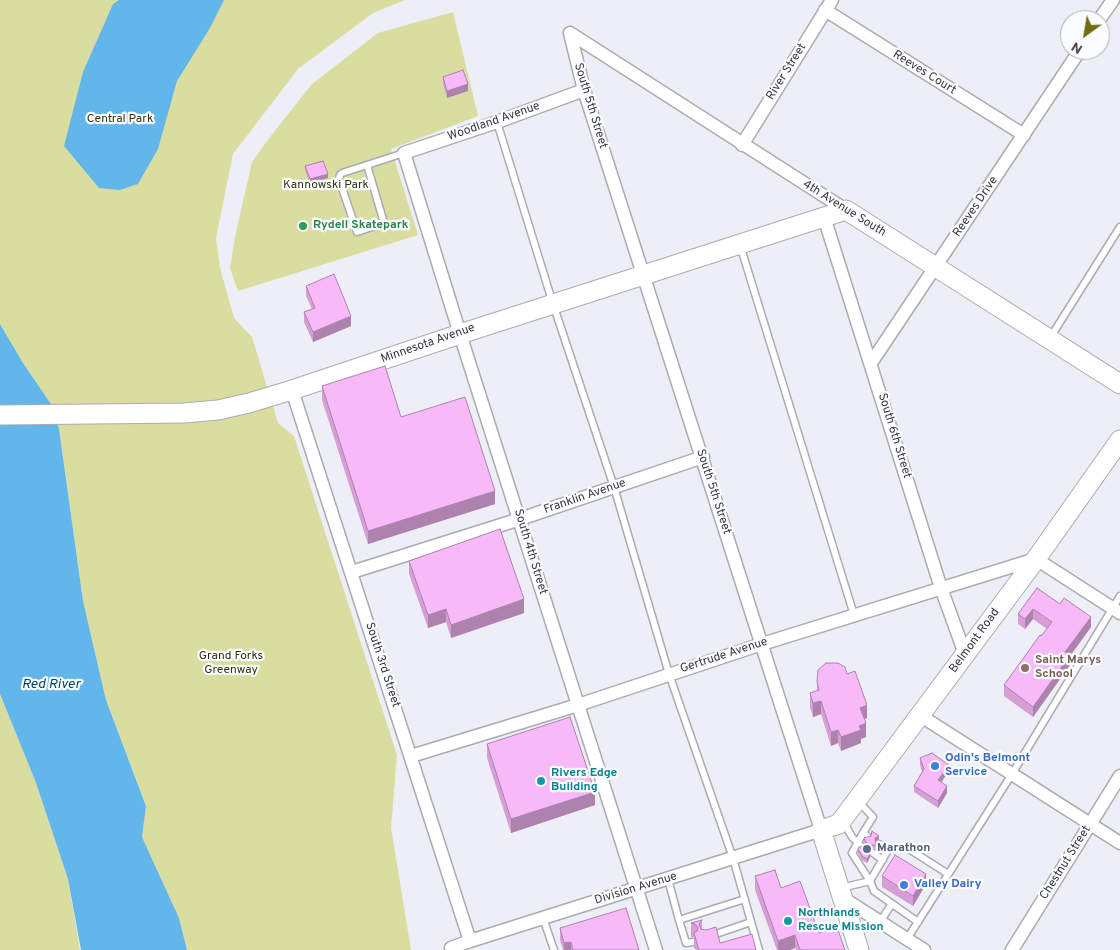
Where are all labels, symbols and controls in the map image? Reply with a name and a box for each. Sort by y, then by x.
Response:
north arrow [1060,10,1110,60]
text: N [1069,37,1086,57]
street label: River Street [764,41,810,103]
street label: Reeves Court [890,48,958,98]
street label: South 5th Street [570,62,610,150]
street label: Woodland Avenue [446,99,542,145]
park label: Central Park [87,113,153,127]
street label: Reeves Drive [950,174,1002,240]
street label: 4th Avenue South [800,178,888,240]
park label: Kannowski Park [283,179,369,193]
place label: Rydell Skatepark [313,219,408,233]
marker: Rydell Skatepark [297,220,309,232]
street label: Minnesota Avenue [379,321,477,367]
street label: South 6th Street [874,392,914,480]
street label: South 5th Street [692,448,734,536]
street label: Franklin Avenue [542,476,628,518]
street label: South 4th Street [510,508,550,596]
street label: Belmont Road [947,606,1003,676]
street label: South 3rd Street [361,621,403,709]
street label: Gertrude Avenue [678,635,770,677]
park label: Grand Forks Greenway [199,650,263,678]
place label: Saint Marys School [1035,654,1101,682]
marker: Saint Marys School [1019,662,1031,674]
water label: Red River [22,677,80,693]
place label: Odin's Belmont Service [945,752,1030,780]
marker: Odin's Belmont Service [929,760,941,772]
place label: Rivers Edge Building [551,767,617,795]
marker: Rivers Edge Building [535,775,547,787]
street label: Chestnut Street [1038,823,1094,903]
place label: Marathon [877,842,930,856]
marker: Marathon [861,843,873,855]
street label: Division Avenue [593,870,679,908]
place label: Valley Dairy [914,878,982,892]
marker: Valley Dairy [898,879,910,891]
place label: Northlands Rescue Mission [798,907,883,935]
marker: Northlands Rescue Mission [782,915,794,927]

